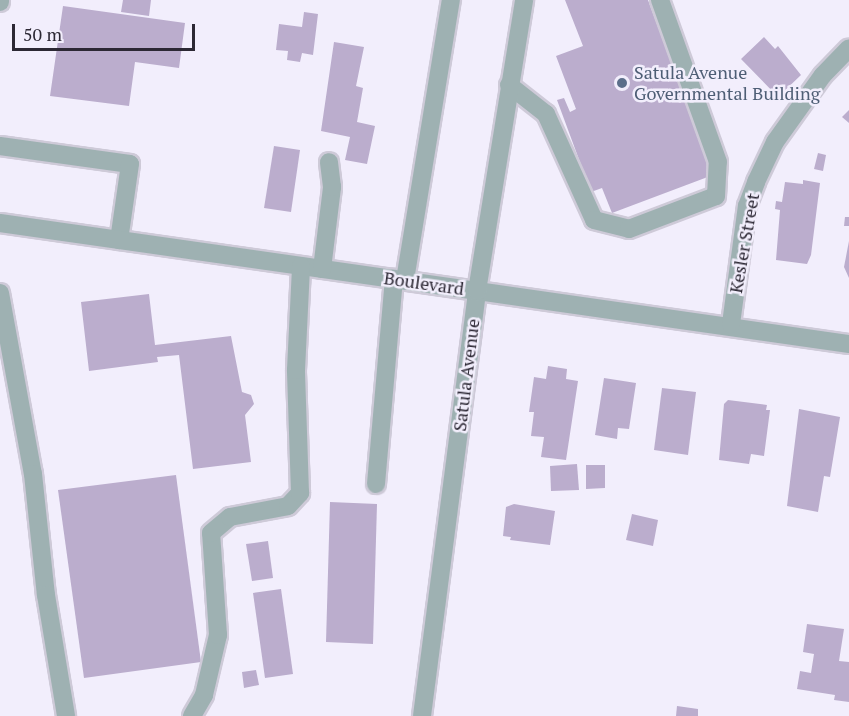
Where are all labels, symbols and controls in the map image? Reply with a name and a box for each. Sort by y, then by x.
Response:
scale bar [15,12,198,50]
text: 50 m [23,22,62,46]
place label: Satula Avenue Governmental Building [634,62,820,104]
marker: Satula Avenue Governmental Building [615,76,629,90]
street label: Kesler Street [725,191,763,295]
street label: Boulevard [383,267,465,299]
street label: Satula Avenue [448,317,484,433]

